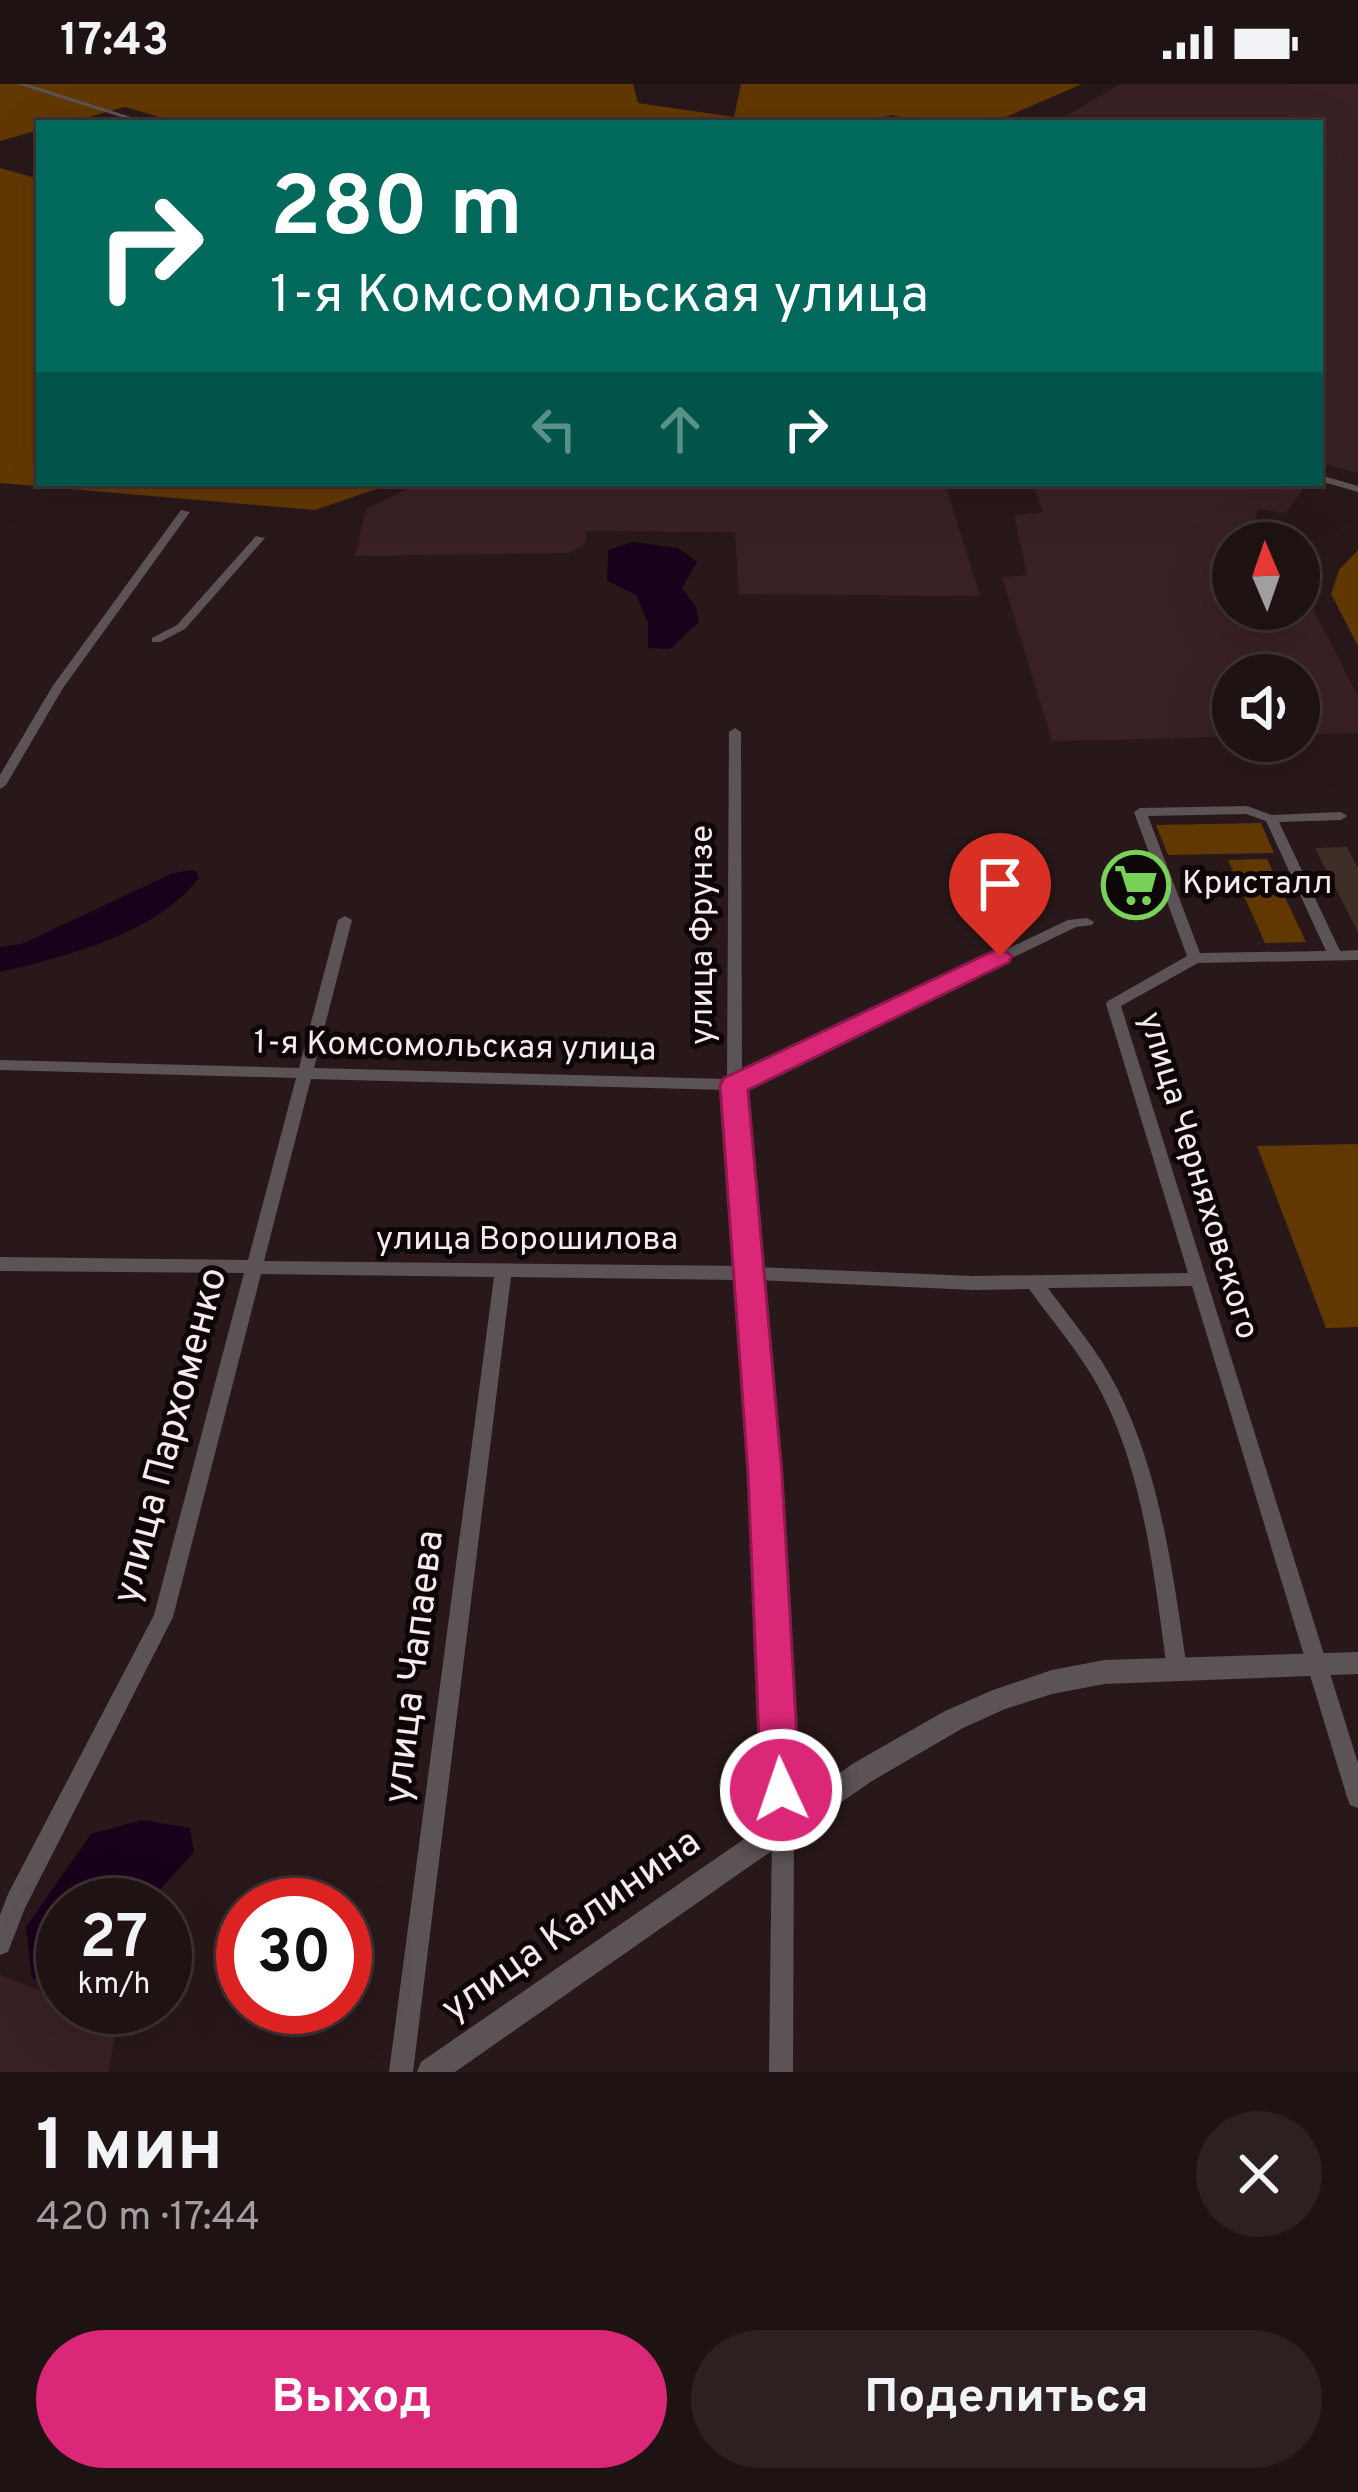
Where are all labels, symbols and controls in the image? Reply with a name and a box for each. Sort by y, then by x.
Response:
text: 17:43 [60,14,169,71]
text: 280 m [270,159,523,265]
icon: right [72,168,228,324]
text: 1-я Комсомольская улица [270,263,929,332]
icon: left [521,396,587,462]
icon: ahead [647,396,713,462]
icon: right [773,396,839,462]
north arrow [1212,522,1320,630]
map controls [1212,522,1320,762]
button: sound [1212,654,1320,762]
street label: улица Фрунзе [683,825,725,1045]
pin [949,833,1051,956]
supermarket icon: Кристалл [1101,850,1171,920]
icon: arrive [967,851,1033,917]
place label: Кристалл [1182,864,1333,906]
street label: улица Черняховского [1127,1007,1267,1345]
street label: 1-я Комсомольская улица [253,1023,657,1073]
street label: улица Ворошилова [376,1220,678,1262]
street label: улица Пархоменко [104,1263,240,1609]
street label: улица Чапаева [375,1528,457,1806]
position arrow [718,1727,844,1853]
street label: улица Калинина [433,1819,711,2035]
speed limit sign: 30 [216,1878,372,2034]
text: 27 [80,1903,148,1979]
text: km/h [78,1967,150,2004]
text: 1 мин [36,2104,223,2196]
button: close [1196,2111,1322,2237]
text: 420 m · 17:44 [36,2195,260,2244]
button: Выход [36,2330,667,2468]
button: Поделиться [691,2330,1322,2468]

